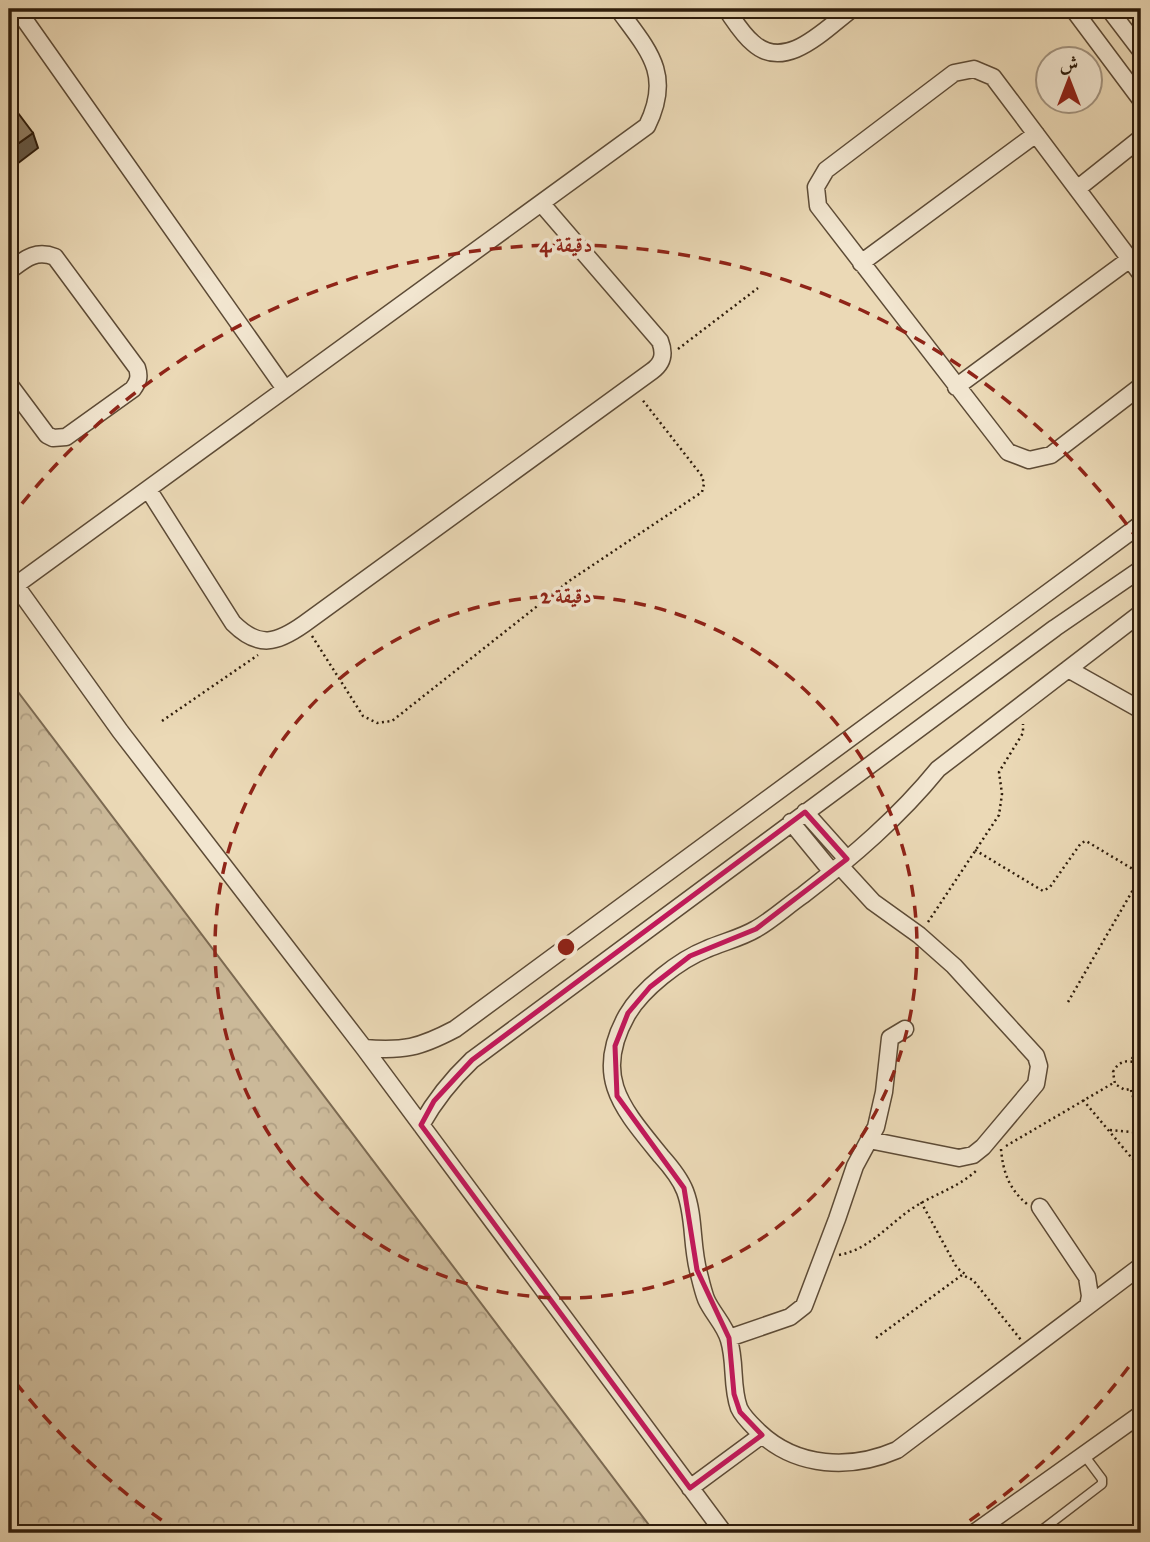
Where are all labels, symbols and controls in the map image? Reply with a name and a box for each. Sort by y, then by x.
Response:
north arrow [1034,46,1104,116]
text: ش [1060,52,1078,75]
text: 4 دقيقة [540,232,592,258]
text: 2 دقيقة [540,583,592,609]
centre of rings [554,935,578,959]

